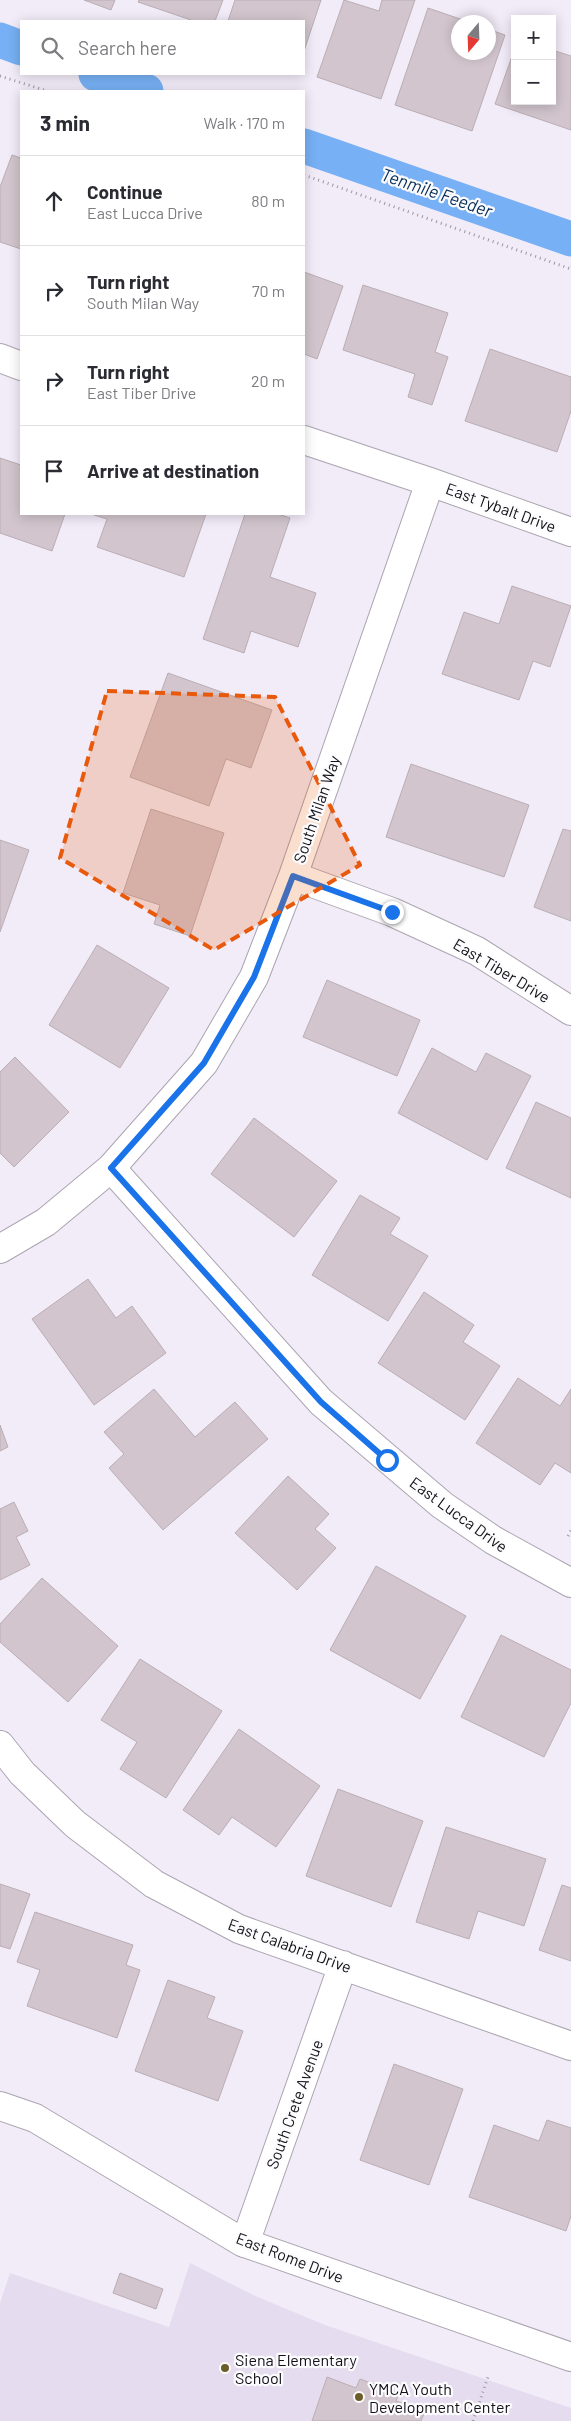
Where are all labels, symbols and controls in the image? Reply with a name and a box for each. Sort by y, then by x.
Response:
north arrow [451,15,496,60]
map controls [511,15,556,105]
button: + [511,15,556,60]
search box [20,20,305,75]
icon: search [38,34,66,62]
text: Search here [78,36,177,59]
button: − [511,60,556,105]
text: 3 min [40,110,90,135]
text: Walk · 170 m [203,113,285,132]
water label: Tenmile Feeder [379,163,496,222]
text: Continue [87,180,163,203]
icon: ahead [40,187,68,215]
text: 80 m [251,191,285,210]
text: East Lucca Drive [87,203,203,222]
text: Turn right [87,270,169,293]
icon: right [40,277,68,305]
text: 70 m [252,281,285,300]
text: South Milan Way [87,293,199,312]
text: Turn right [87,360,169,383]
icon: right [40,367,68,395]
text: 20 m [251,371,285,390]
text: East Tiber Drive [87,383,196,402]
icon: arrive [40,457,68,485]
text: Arrive at destination [87,459,259,482]
street label: East Tybalt Drive [443,478,559,536]
street label: South Milan Way [289,752,343,865]
route end [381,901,404,924]
street label: East Tiber Drive [450,934,554,1006]
route start [376,1449,399,1472]
street label: East Lucca Drive [407,1472,511,1556]
street label: East Calabria Drive [226,1914,354,1976]
street label: South Crete Avenue [262,2037,326,2171]
street label: East Rome Drive [234,2228,346,2286]
place label: Siena Elementary School [235,2350,357,2387]
marker: Siena Elementary School [219,2362,231,2374]
place label: YMCA Youth Development Center [369,2379,511,2416]
marker: YMCA Youth Development Center [353,2391,365,2403]

